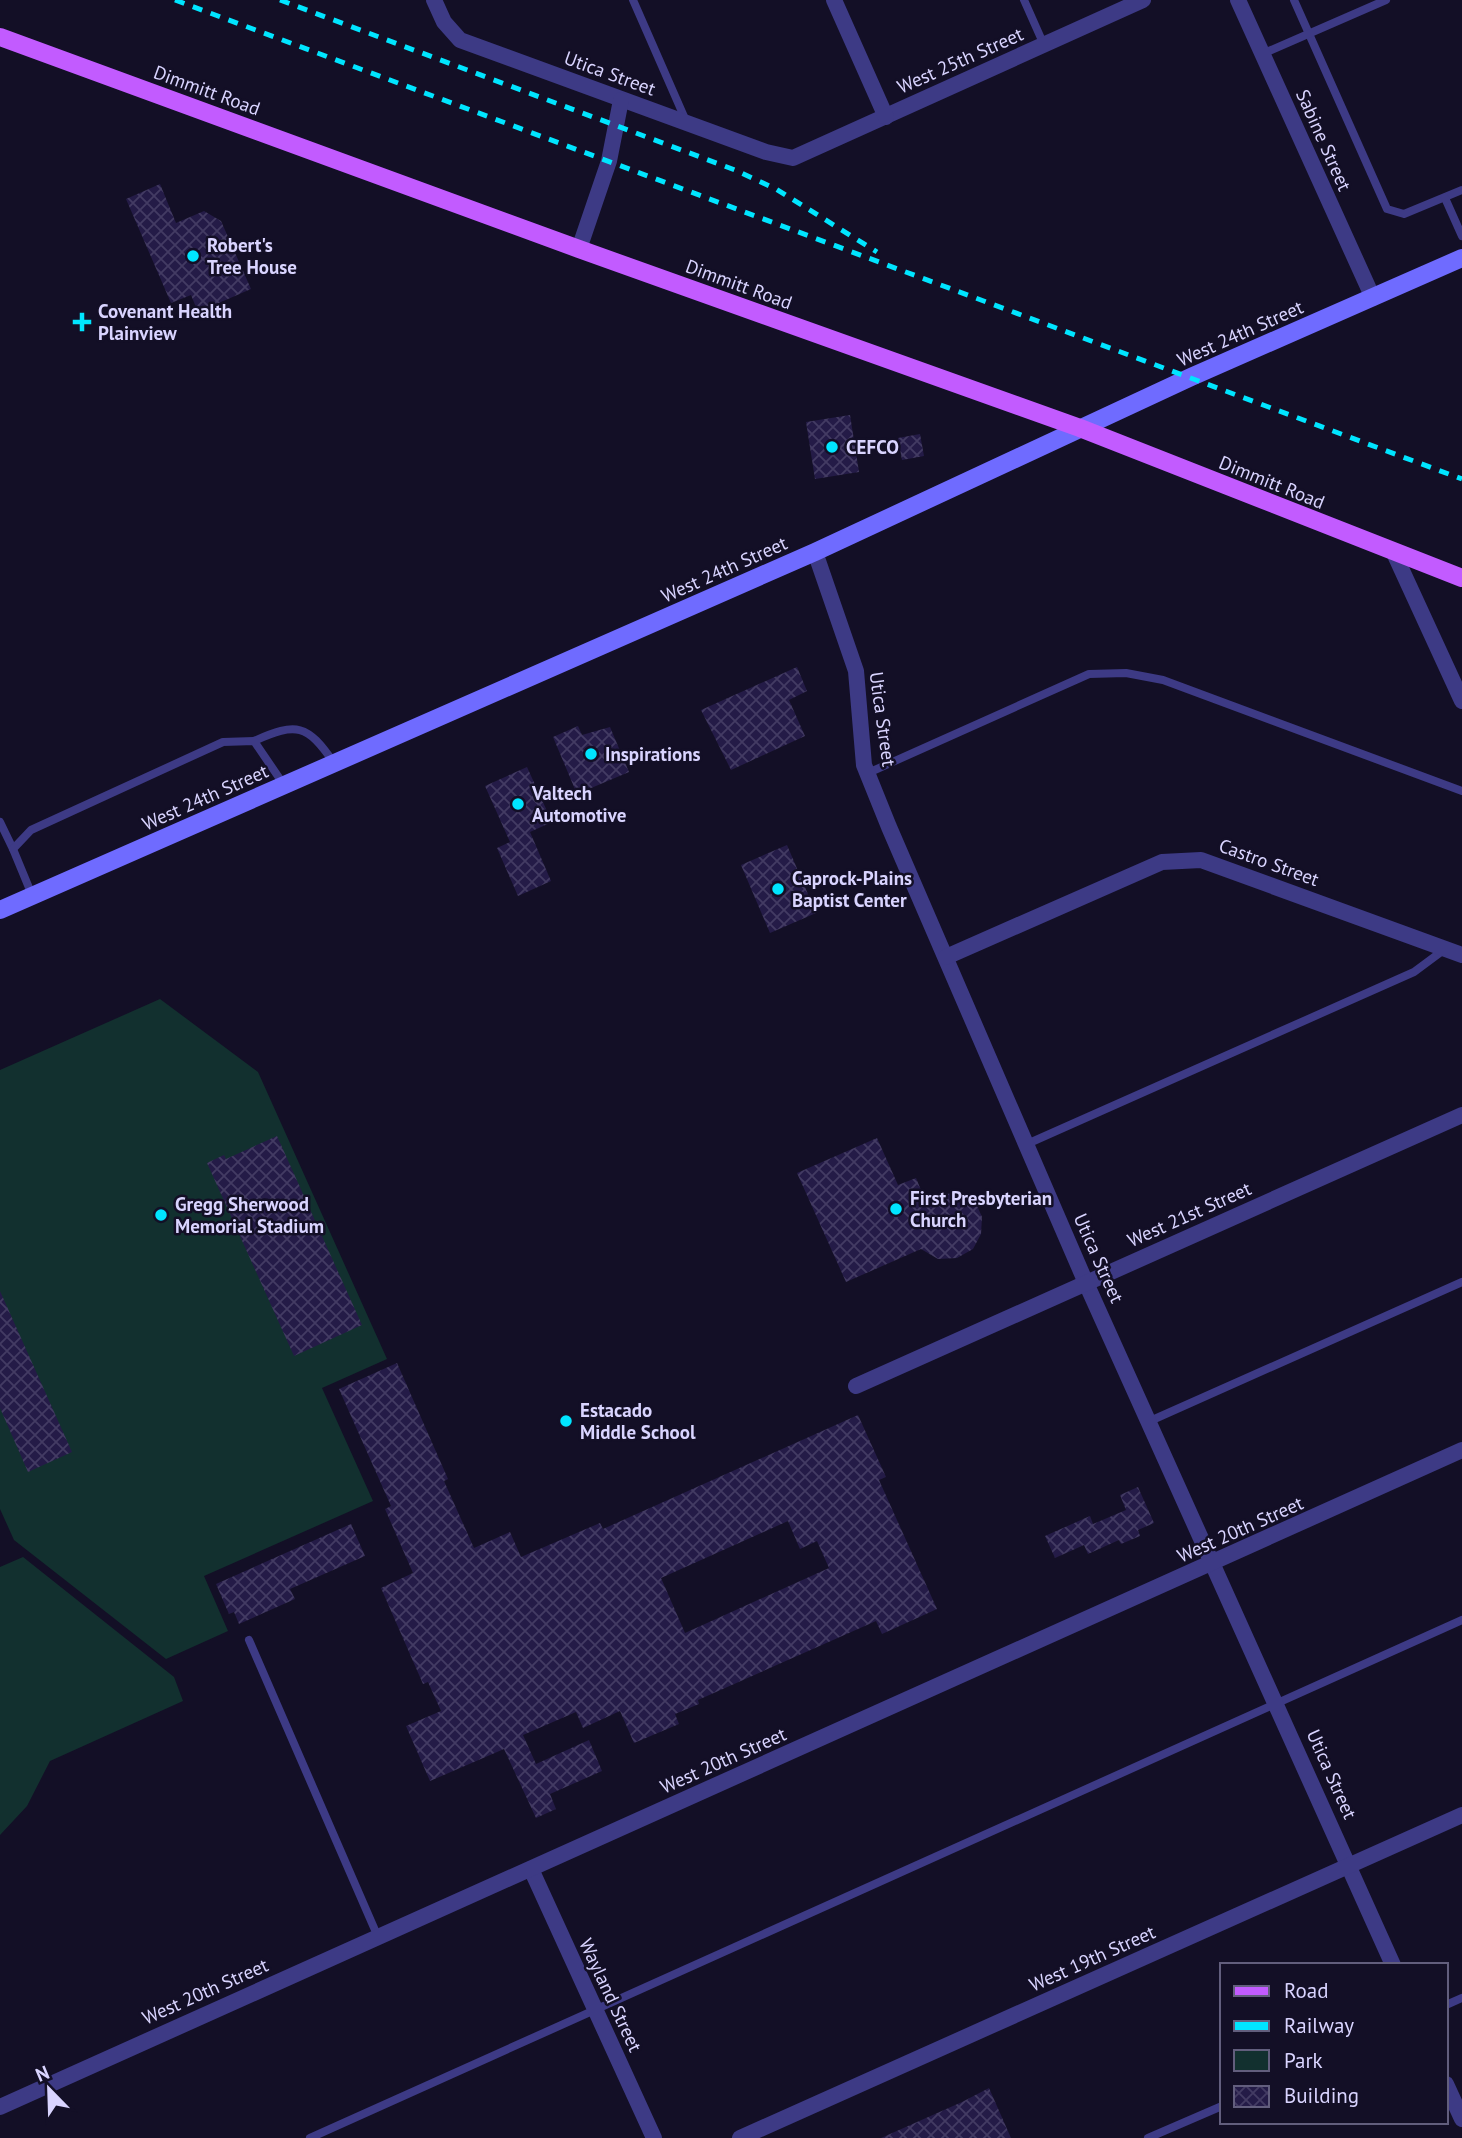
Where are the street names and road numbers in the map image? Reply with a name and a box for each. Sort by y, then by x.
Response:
street label: West 25th Street [893,21,1027,98]
street label: Utica Street [561,45,660,101]
street label: Dimmitt Road [150,60,264,120]
street label: Sabine Street [1291,86,1357,195]
street label: Dimmitt Road [682,254,796,314]
street label: West 24th Street [1173,294,1307,371]
street label: Dimmitt Road [1216,450,1328,514]
street label: West 24th Street [657,530,791,607]
street label: Utica Street [864,670,902,769]
street label: West 24th Street [138,758,272,835]
street label: Castro Street [1216,833,1323,891]
street label: West 21st Street [1123,1176,1255,1252]
street label: Utica Street [1069,1209,1130,1307]
street label: West 20th Street [1173,1490,1307,1567]
street label: West 20th Street [656,1721,790,1798]
street label: Utica Street [1302,1725,1363,1823]
street label: West 19th Street [1025,1919,1159,1996]
street label: Wayland Street [574,1934,648,2056]
street label: West 20th Street [138,1952,272,2029]

